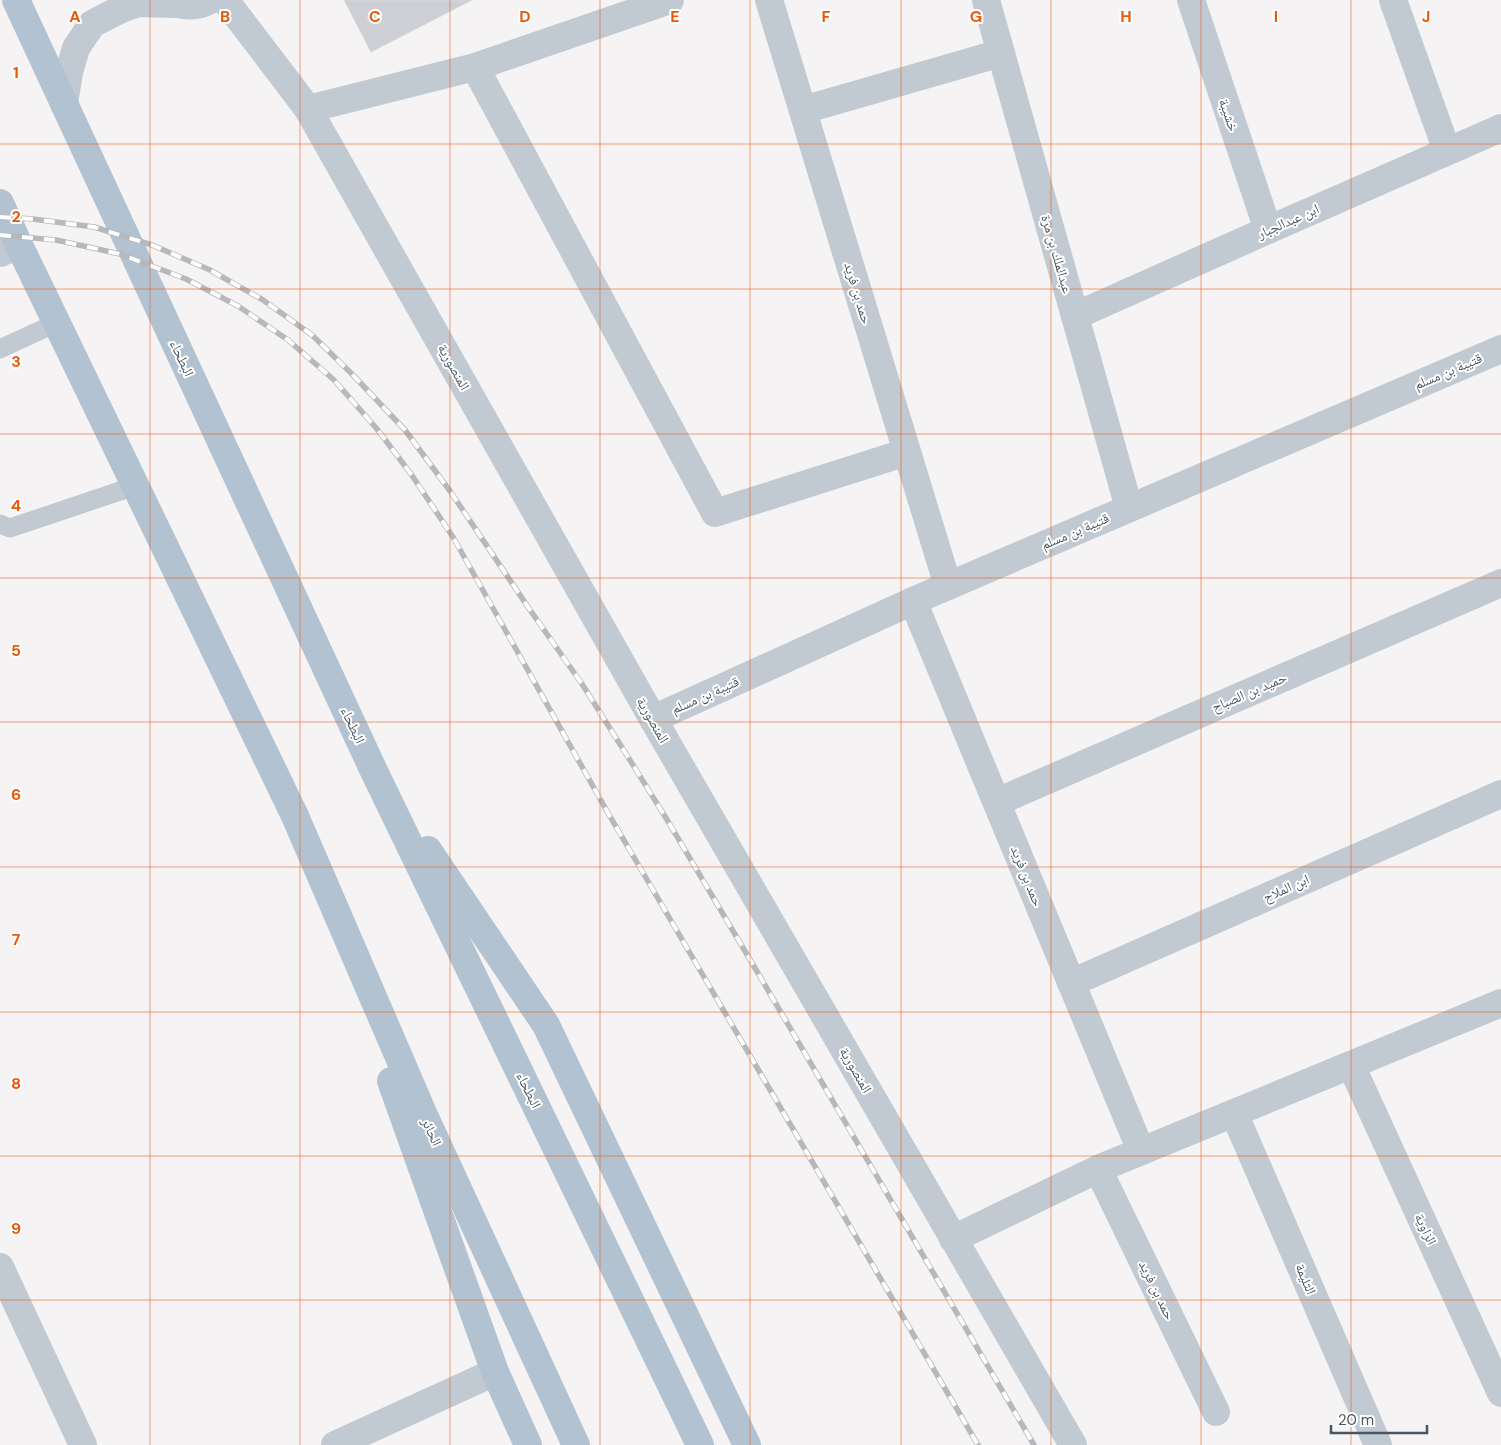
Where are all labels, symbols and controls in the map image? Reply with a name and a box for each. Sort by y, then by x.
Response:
text: A [69,6,81,27]
text: B [220,6,230,27]
text: C [369,6,381,27]
text: D [519,6,531,27]
text: E [670,6,680,27]
text: F [822,6,831,27]
text: G [970,6,982,27]
text: H [1120,6,1132,27]
text: I [1274,6,1278,27]
text: J [1422,6,1430,27]
text: 1 [13,62,19,83]
street label: خشيبة [1215,96,1243,134]
street label: ابن عبدالجبار [1253,199,1322,243]
text: 2 [11,206,21,227]
street label: عبدالملك بن مرة [1037,213,1077,295]
street label: حمد بن فريد [840,260,876,326]
street label: البطحاء [166,337,198,379]
street label: المنصورية [434,341,474,393]
street label: قتيبة بن مسلم [1411,349,1485,394]
text: 3 [11,351,21,372]
text: 4 [11,495,21,516]
street label: قتيبة بن مسلم [1038,509,1112,554]
text: 5 [11,640,21,661]
street label: حميد بن الصباح [1209,668,1290,717]
street label: قتيبة بن مسلم [668,672,742,719]
street label: المنصورية [633,694,673,746]
street label: البطحاء [337,704,369,746]
text: 6 [11,784,21,805]
street label: حمد بن فريد [1007,843,1047,909]
street label: ابن الملاح [1260,870,1312,907]
text: 7 [12,929,21,950]
street label: المنصورية [836,1044,876,1096]
street label: البطحاء [513,1069,545,1111]
text: 8 [11,1073,21,1094]
street label: الحائر [417,1114,446,1149]
street label: الزاوية [1411,1210,1441,1248]
text: 9 [11,1218,21,1239]
street label: حمد بن فريد [1135,1257,1179,1323]
street label: الثليمة [1291,1261,1321,1297]
scale bar [1331,1402,1427,1434]
text: 20 m [1338,1410,1374,1430]

